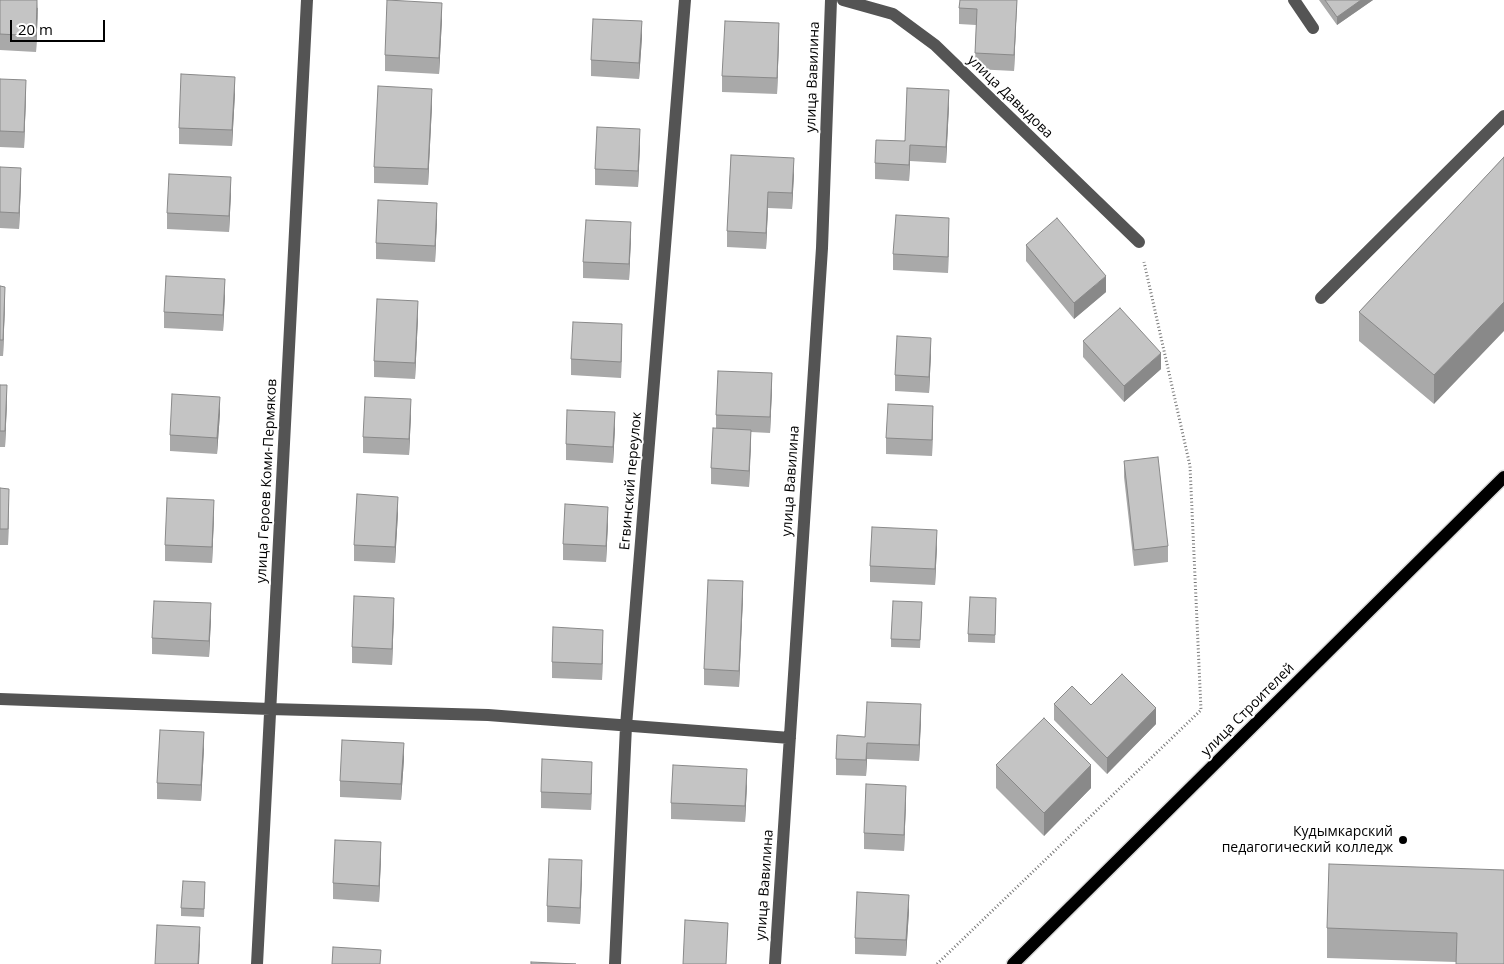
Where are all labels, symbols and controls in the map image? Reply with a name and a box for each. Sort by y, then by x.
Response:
scale bar [12,10,108,42]
text: 20 m [18,19,53,39]
street label: улица Вавилина [803,21,823,133]
street label: улица Давыдова [964,52,1056,142]
street label: улица Героев Коми-Пермяков [253,378,281,584]
street label: Егвинский переулок [617,411,645,551]
street label: улица Вавилина [779,425,803,537]
street label: улица Строителей [1198,660,1298,760]
place label: Кудымкарский педагогический колледж [1222,824,1393,856]
street label: улица Вавилина [753,829,777,941]
marker: Кудымкарский педагогический колледж [1397,834,1409,846]

